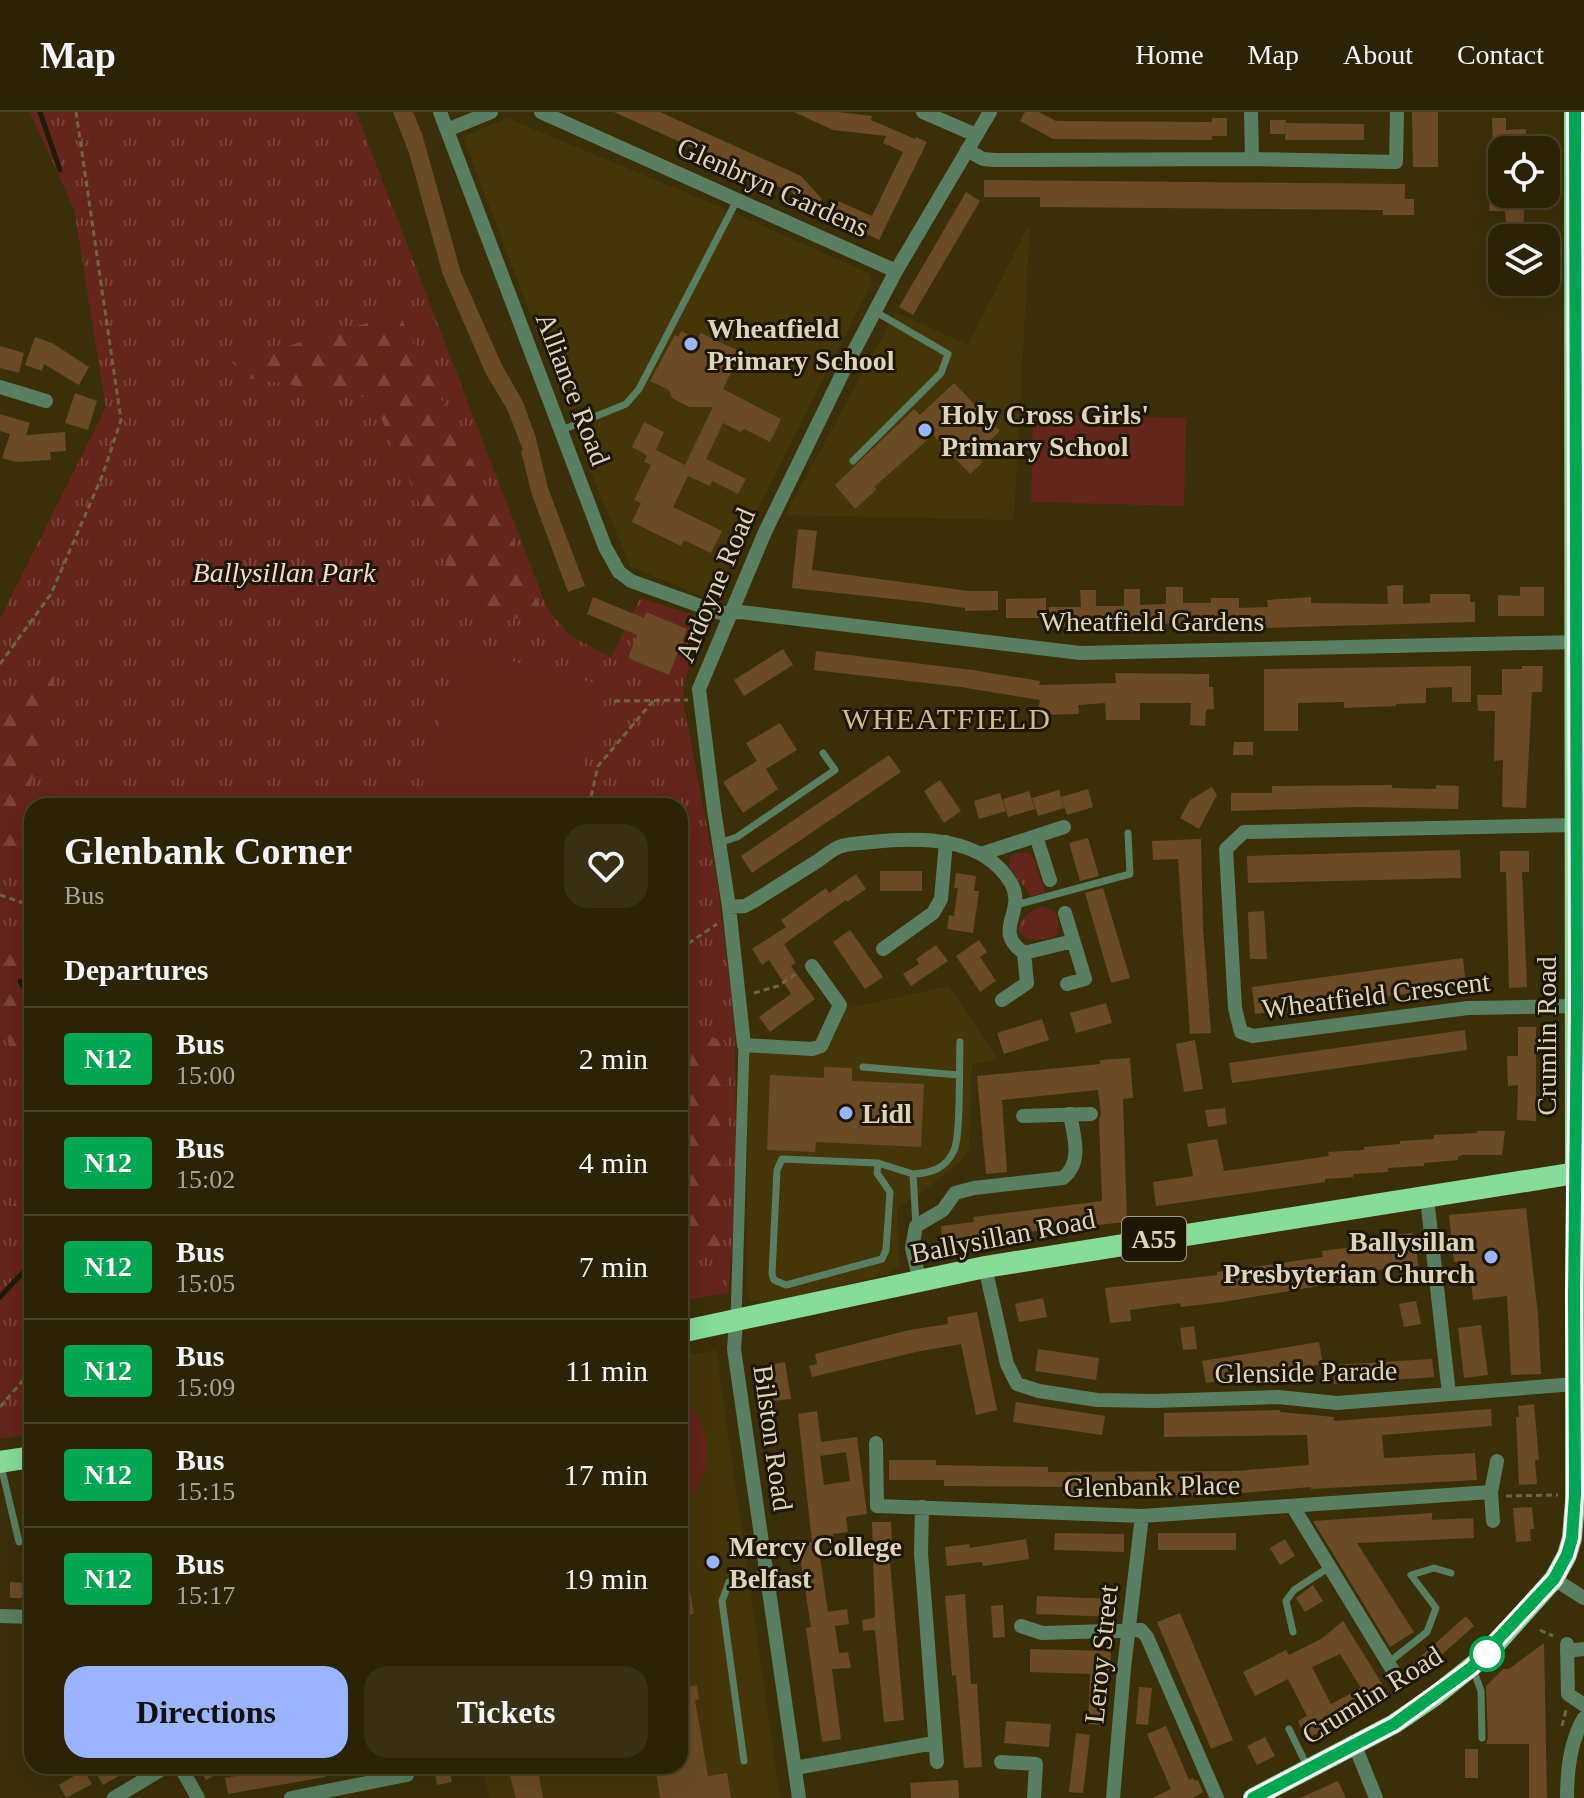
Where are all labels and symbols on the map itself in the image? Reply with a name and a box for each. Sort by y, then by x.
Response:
street label: Glenbryn Gardens [673,131,873,243]
street label: Alliance Road [530,308,616,470]
place label: Wheatfield Primary School [707,313,895,376]
marker: Wheatfield Primary School [682,335,700,353]
place label: Holy Cross Girls' Primary School [941,399,1149,462]
marker: Holy Cross Girls' Primary School [916,421,934,439]
street label: Ardoyne Road [669,503,761,667]
park label: Ballysillan Park [193,557,376,588]
street label: Wheatfield Gardens [1040,606,1264,637]
district label: WHEATFIELD [842,702,1052,735]
street label: Crumlin Road [1531,956,1562,1116]
street label: Wheatfield Crescent [1260,966,1492,1024]
place label: Lidl [862,1098,912,1129]
marker: Lidl [837,1104,855,1122]
street label: Ballysillan Road [908,1203,1098,1269]
road number: A55 [1122,1217,1186,1261]
place label: Ballysillan Presbyterian Church [1223,1226,1475,1289]
marker: Ballysillan Presbyterian Church [1482,1248,1500,1266]
street label: Glenside Parade [1214,1355,1398,1389]
street label: Bilston Road [747,1363,799,1513]
street label: Glenbank Place [1063,1469,1241,1503]
place label: Mercy College Belfast [729,1531,902,1594]
marker: Mercy College Belfast [704,1553,722,1571]
street label: Leroy Street [1078,1583,1124,1725]
unlabelled marker [1470,1637,1504,1671]
street label: Crumlin Road [1296,1640,1448,1750]

